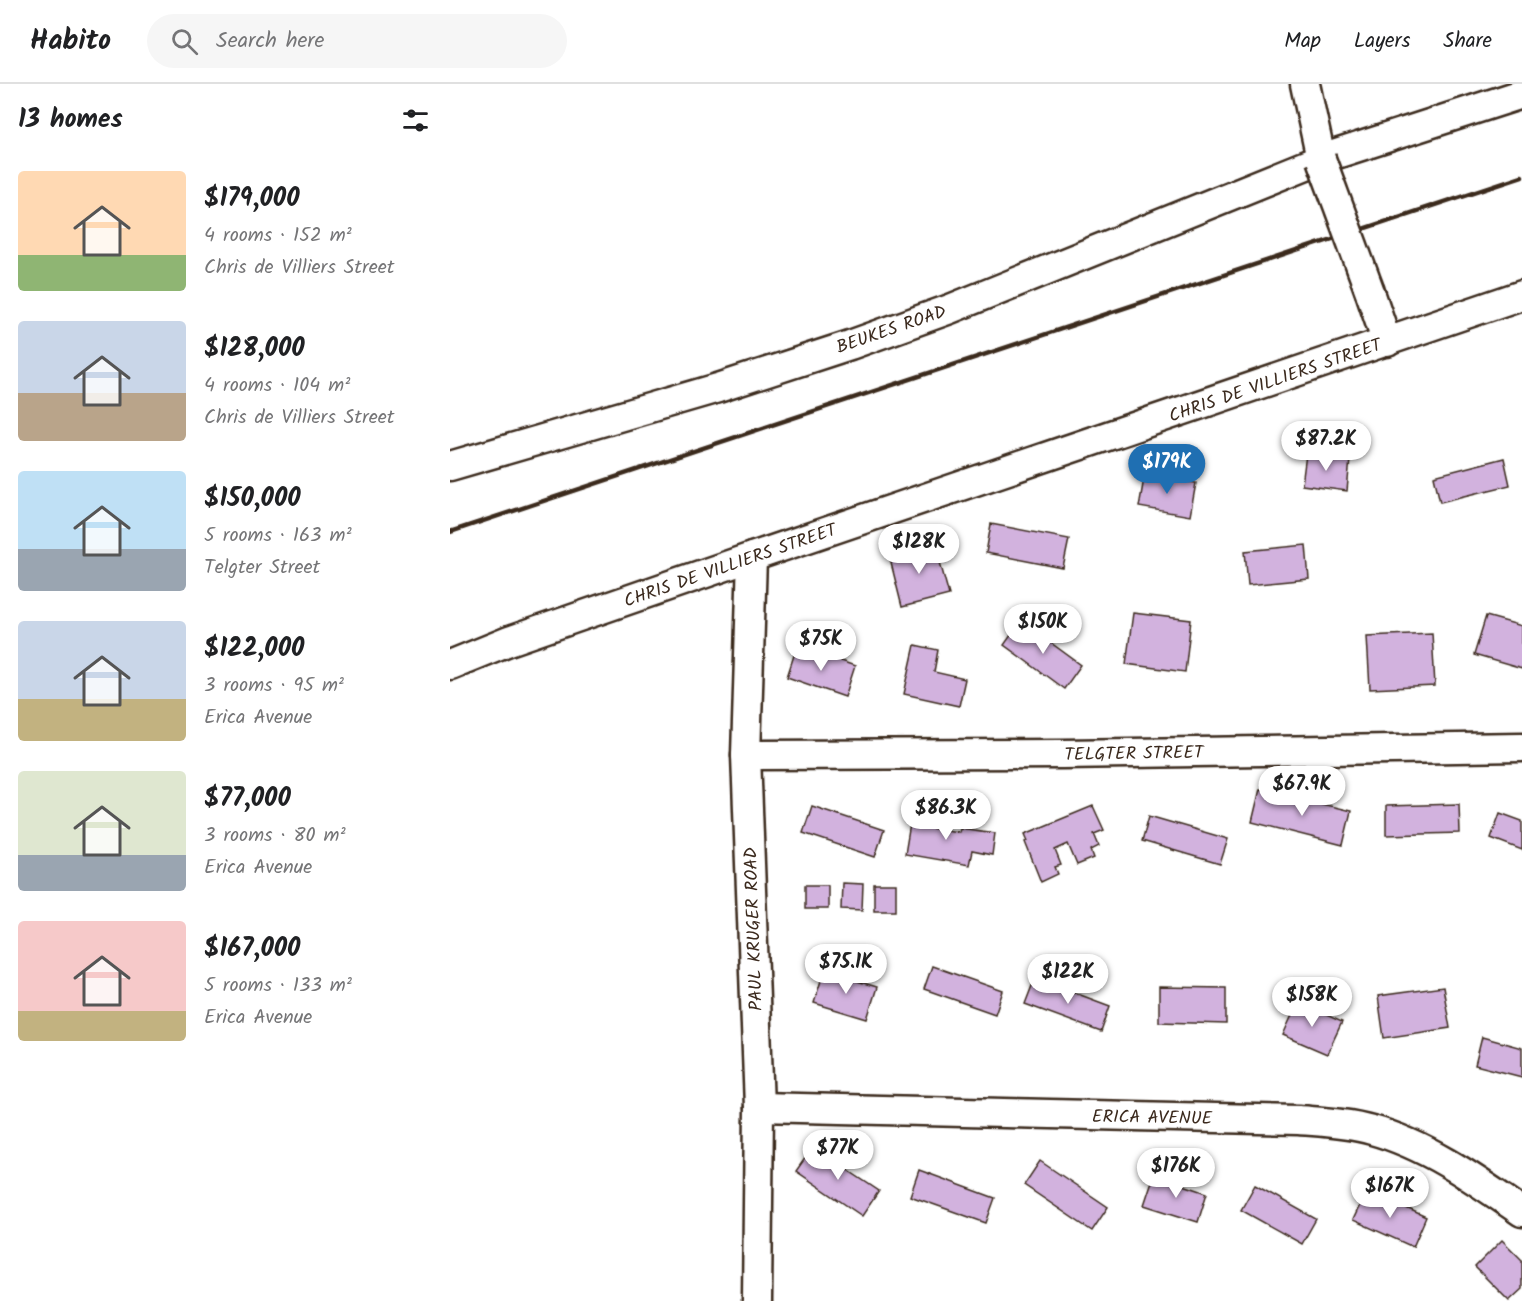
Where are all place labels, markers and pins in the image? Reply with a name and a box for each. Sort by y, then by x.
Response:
pin: $87.2K [1277,421,1375,472]
pin: $179K [1125,444,1209,495]
pin: $128K [877,524,961,575]
pin: $150K [1001,604,1085,655]
pin: $75K [785,621,857,672]
pin: $67.9K [1253,766,1351,817]
pin: $86.3K [897,790,995,841]
pin: $75.1K [797,944,895,995]
pin: $122K [1026,954,1110,1005]
pin: $158K [1270,977,1354,1028]
pin: $77K [802,1130,874,1181]
pin: $176K [1134,1148,1218,1199]
pin: $167K [1348,1168,1432,1219]

